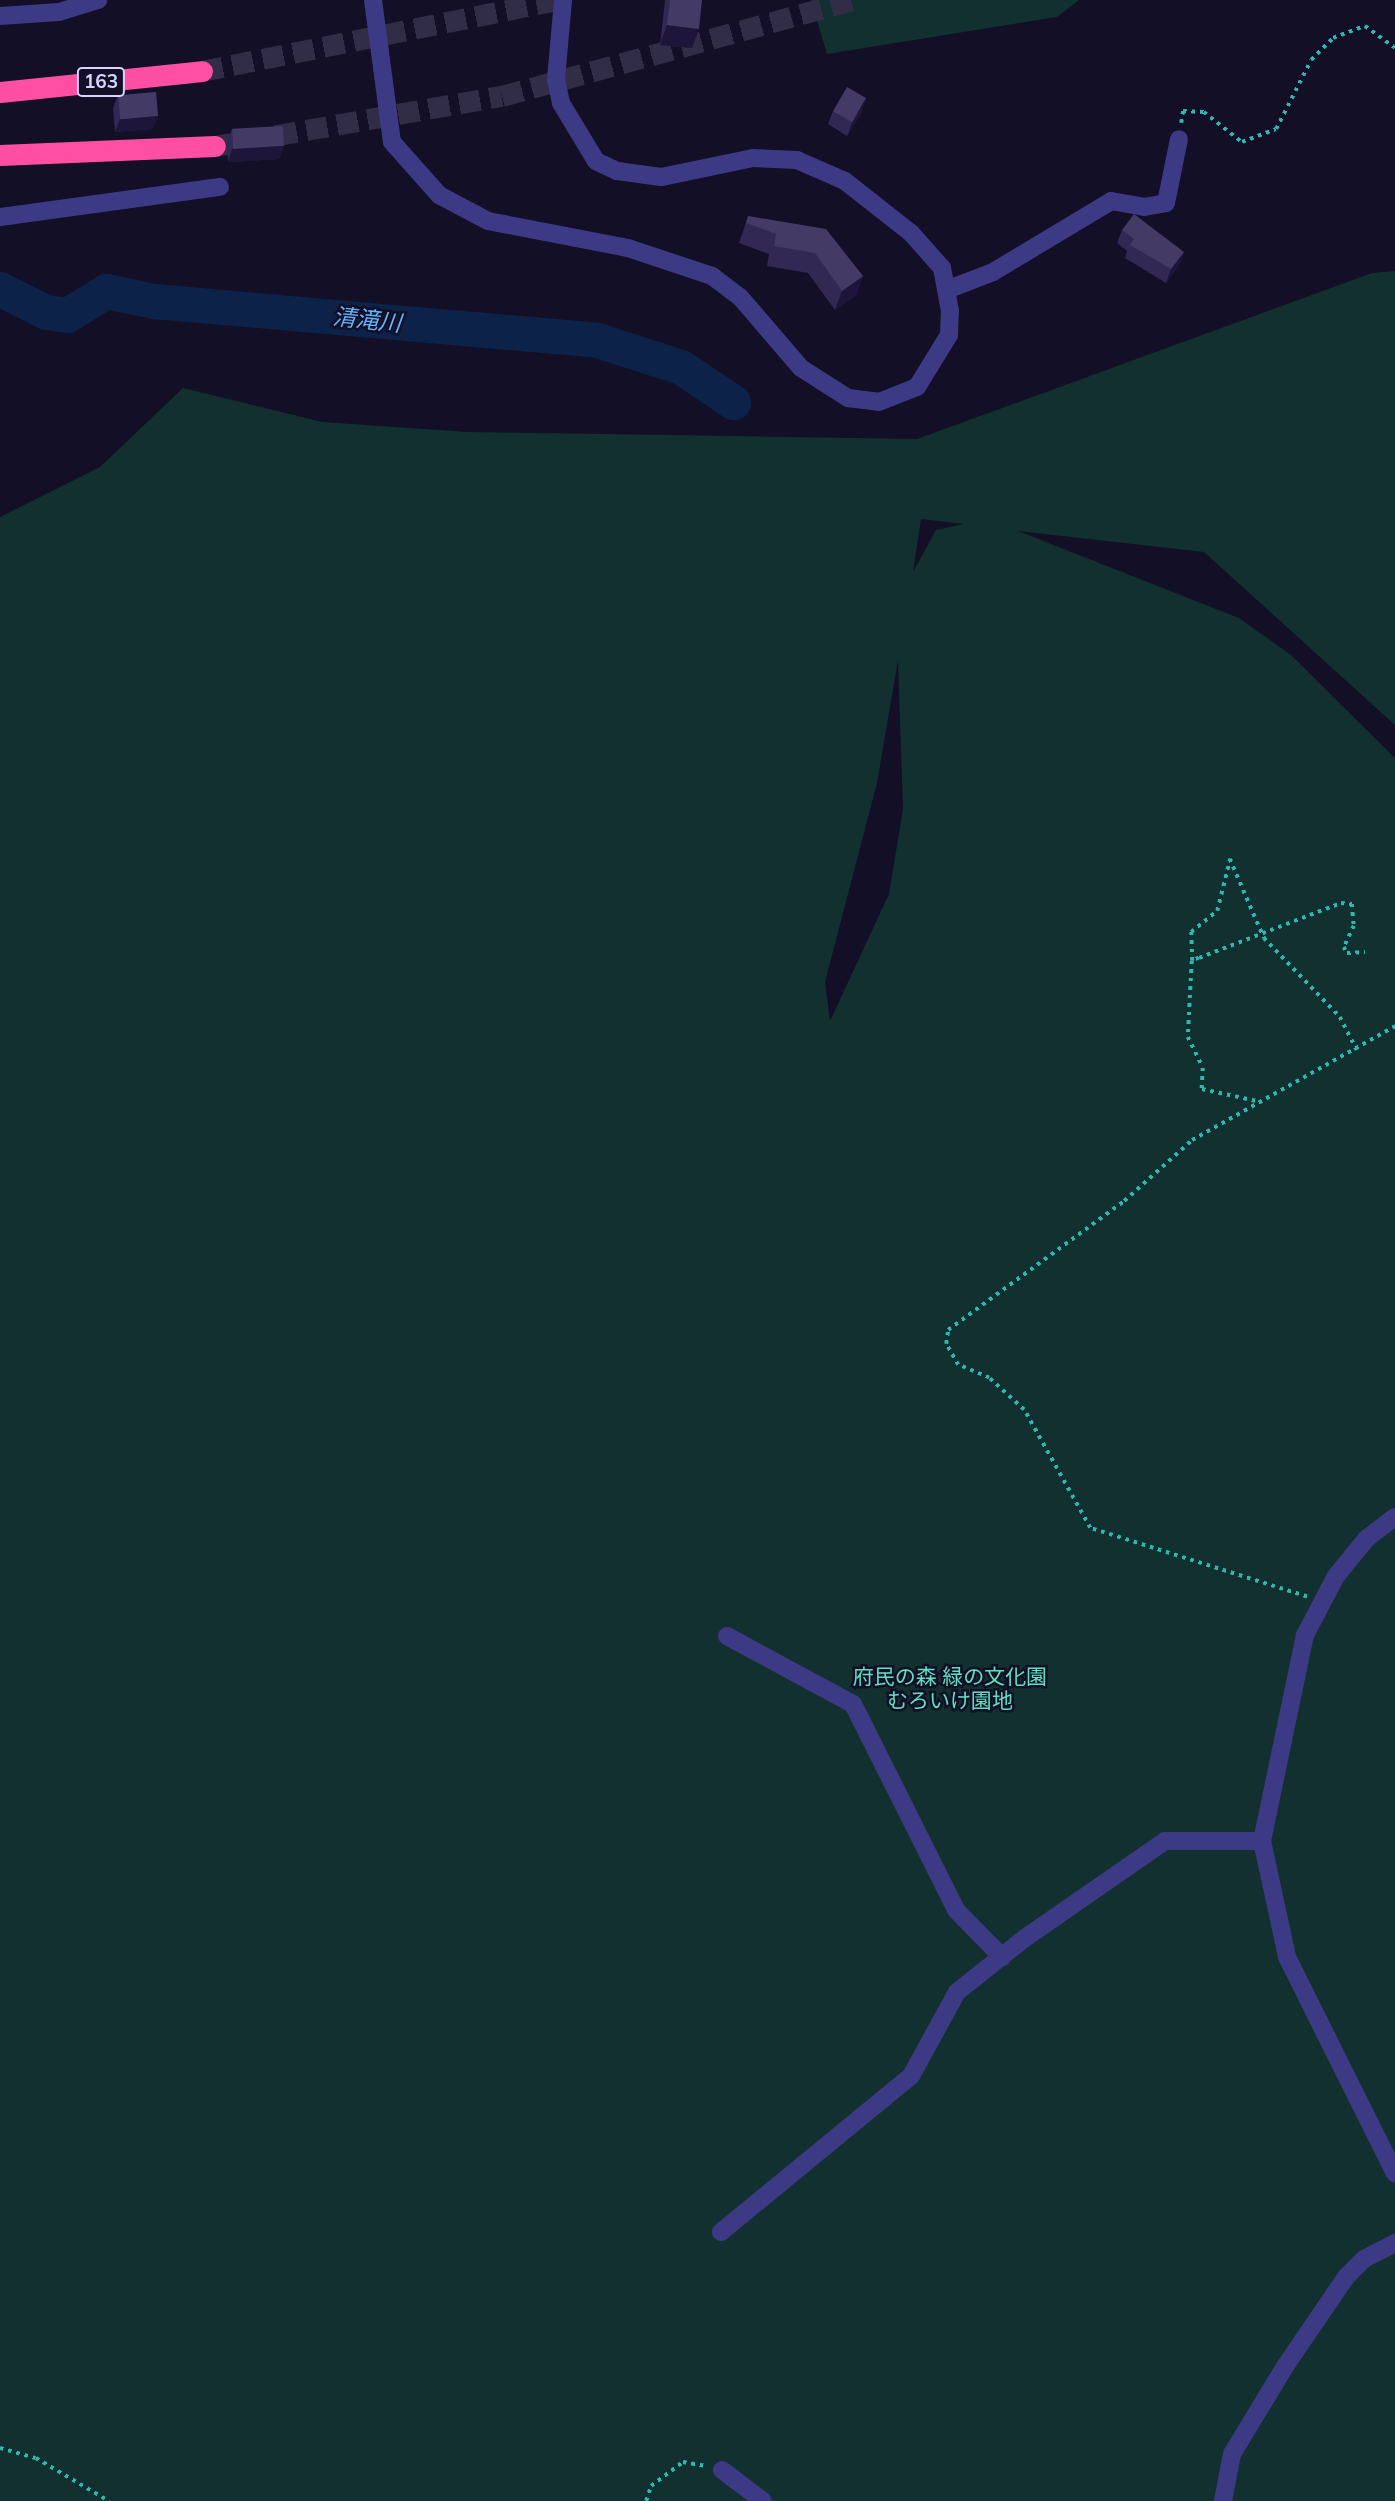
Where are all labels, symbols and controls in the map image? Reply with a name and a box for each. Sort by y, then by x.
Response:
road number: 163 [76,66,126,97]
water label: 清滝川 [331,303,403,337]
park label: 府民の森 緑の文化園 むろいけ園地 [853,1663,1047,1713]

